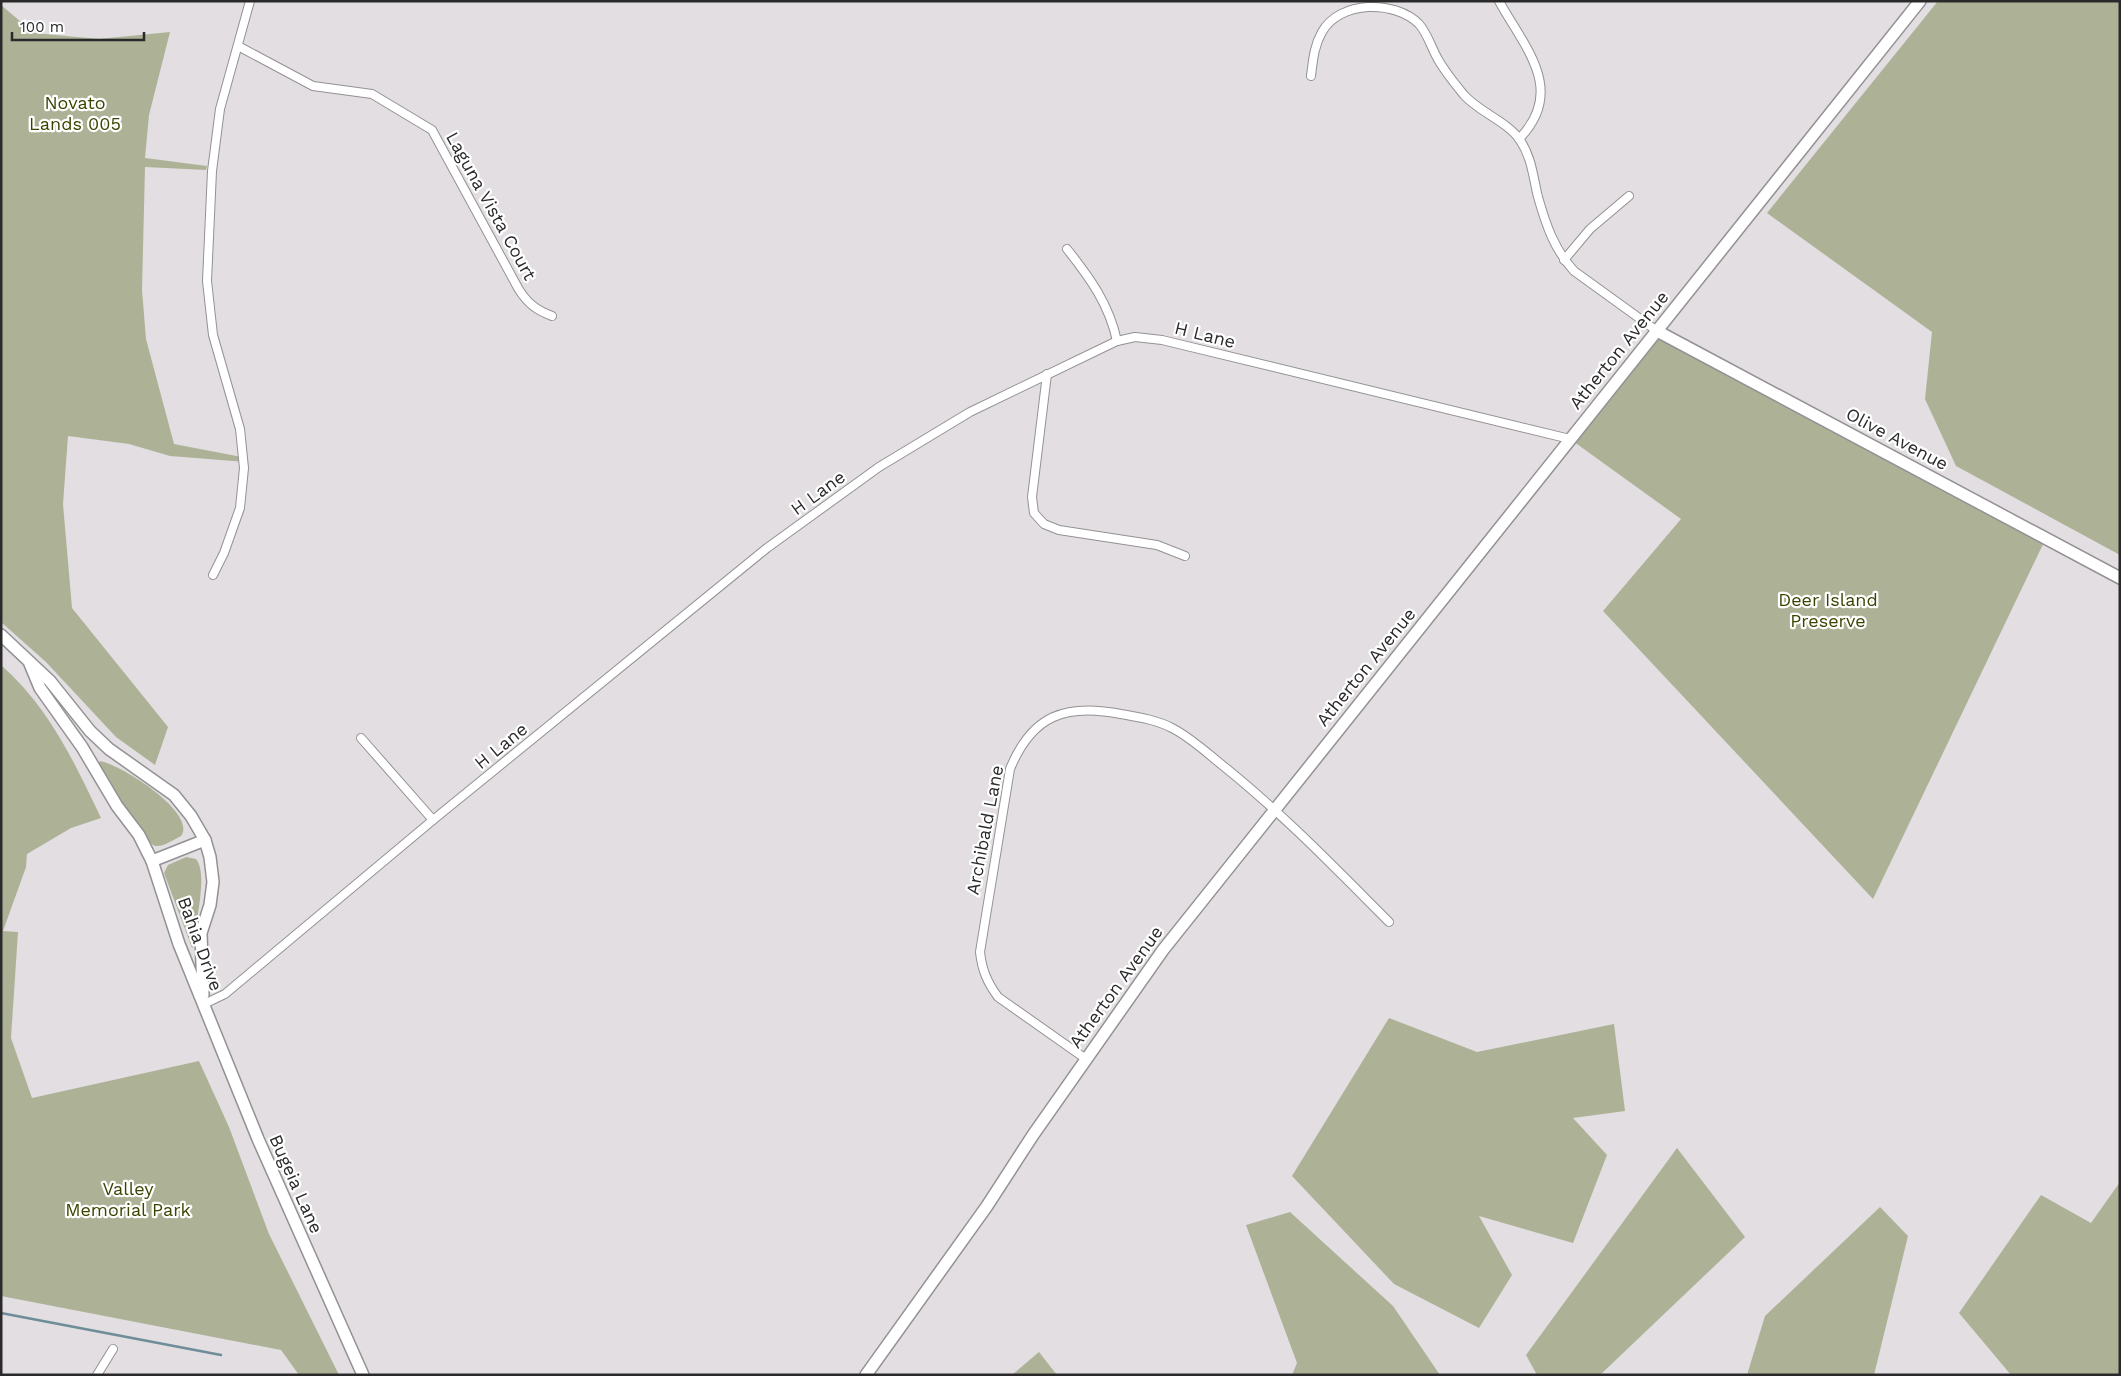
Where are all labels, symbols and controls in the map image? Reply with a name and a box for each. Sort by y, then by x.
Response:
scale bar [12,10,145,42]
text: 100 m [20,18,64,36]
park label: Novato Lands 005 [29,92,121,134]
street label: Laguna Vista Court [442,128,541,284]
street label: Atherton Avenue [1565,286,1673,413]
street label: H Lane [1173,317,1238,352]
street label: Olive Avenue [1843,403,1952,474]
street label: H Lane [787,466,849,519]
park label: Deer Island Preserve [1778,589,1878,631]
street label: Atherton Avenue [1312,603,1420,730]
street label: H Lane [470,718,531,773]
street label: Archibald Lane [962,763,1007,897]
street label: Bahia Drive [174,894,227,994]
street label: Atherton Avenue [1064,922,1167,1052]
street label: Bugeia Lane [265,1131,328,1236]
park label: Valley Memorial Park [65,1178,191,1220]

